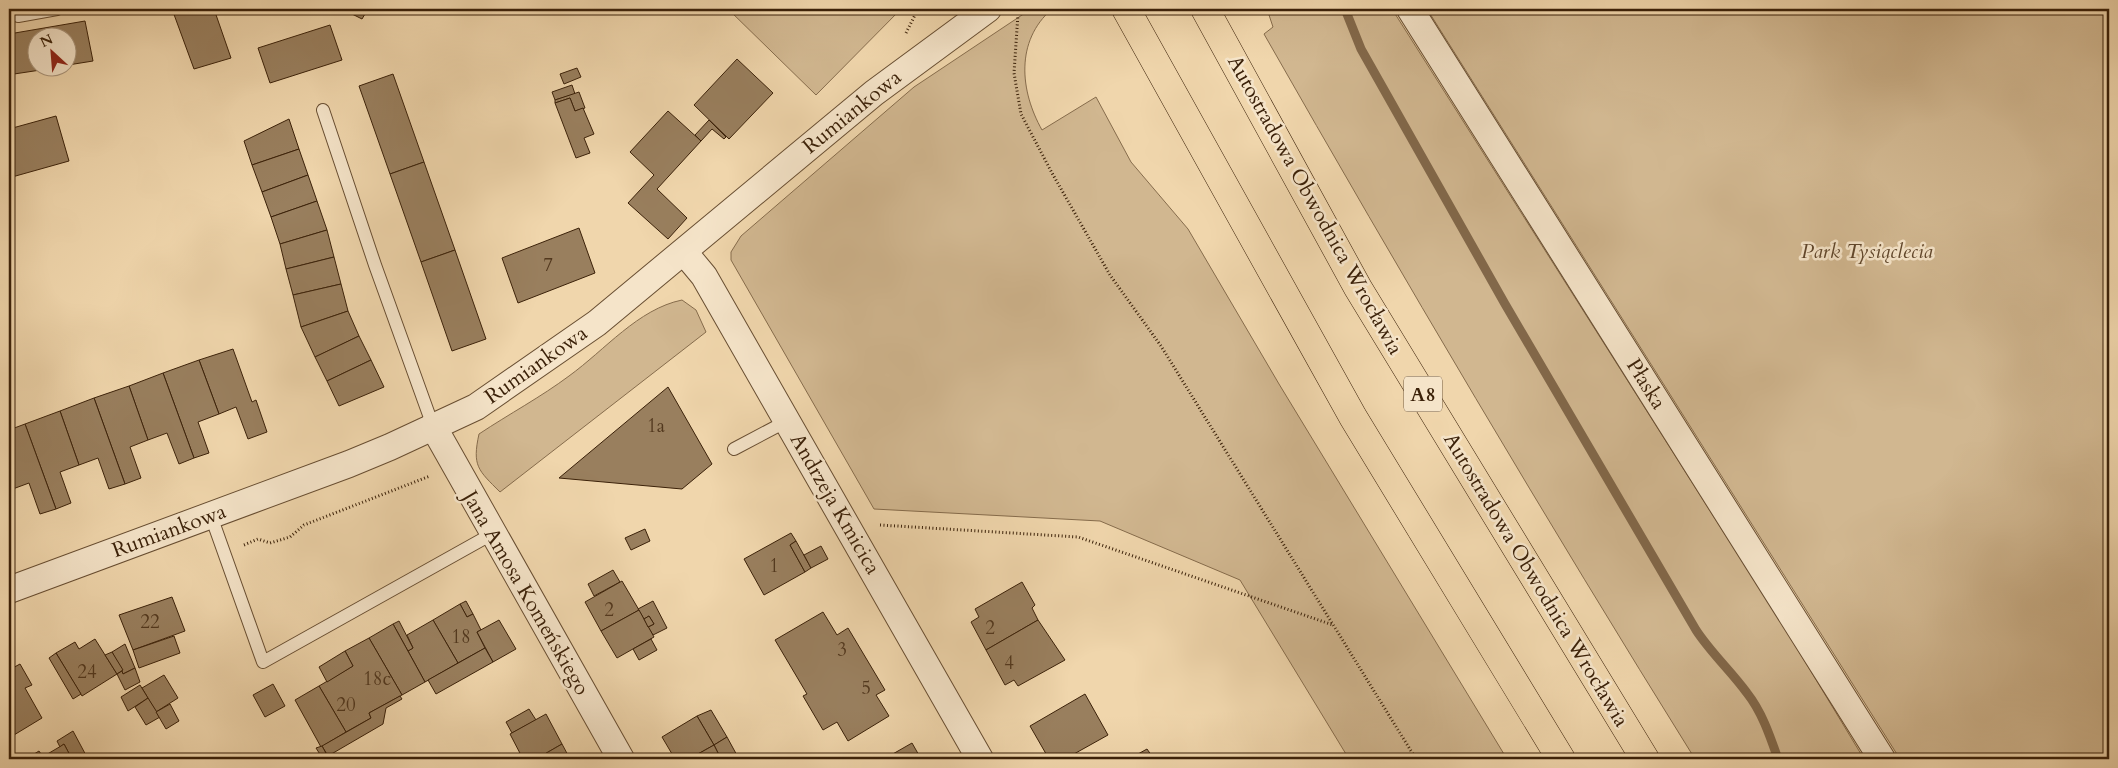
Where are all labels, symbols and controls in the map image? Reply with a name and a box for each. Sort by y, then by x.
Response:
north arrow [28,28,78,78]
text: N [37,30,56,52]
street label: Autostradowa Obwodnica Wrocławia [1220,50,1410,360]
street label: Rumiankowa [797,63,907,161]
park label: Park Tysiąclecia [1801,237,1933,266]
house number: 7 [543,252,553,278]
street label: Rumiankowa [479,319,593,411]
street label: Płaska [1619,353,1673,415]
road number: A8 [1404,376,1442,412]
house number: 1a [647,413,665,439]
street label: Andrzeja Kmicica [783,428,887,580]
street label: Autostradowa Obwodnica Wrocławia [1436,428,1636,732]
street label: Jana Amosa Komeńskiego [454,483,596,701]
street label: Rumiankowa [108,497,230,565]
house number: 1 [769,553,779,579]
house number: 2 [604,597,614,623]
house number: 22 [140,609,160,635]
house number: 2 [985,615,995,641]
house number: 18 [451,624,471,650]
house number: 3 [837,637,847,663]
house number: 4 [1004,650,1014,676]
house number: 24 [77,659,97,685]
house number: 18c [363,666,391,692]
house number: 5 [861,675,871,701]
house number: 20 [336,692,356,718]

